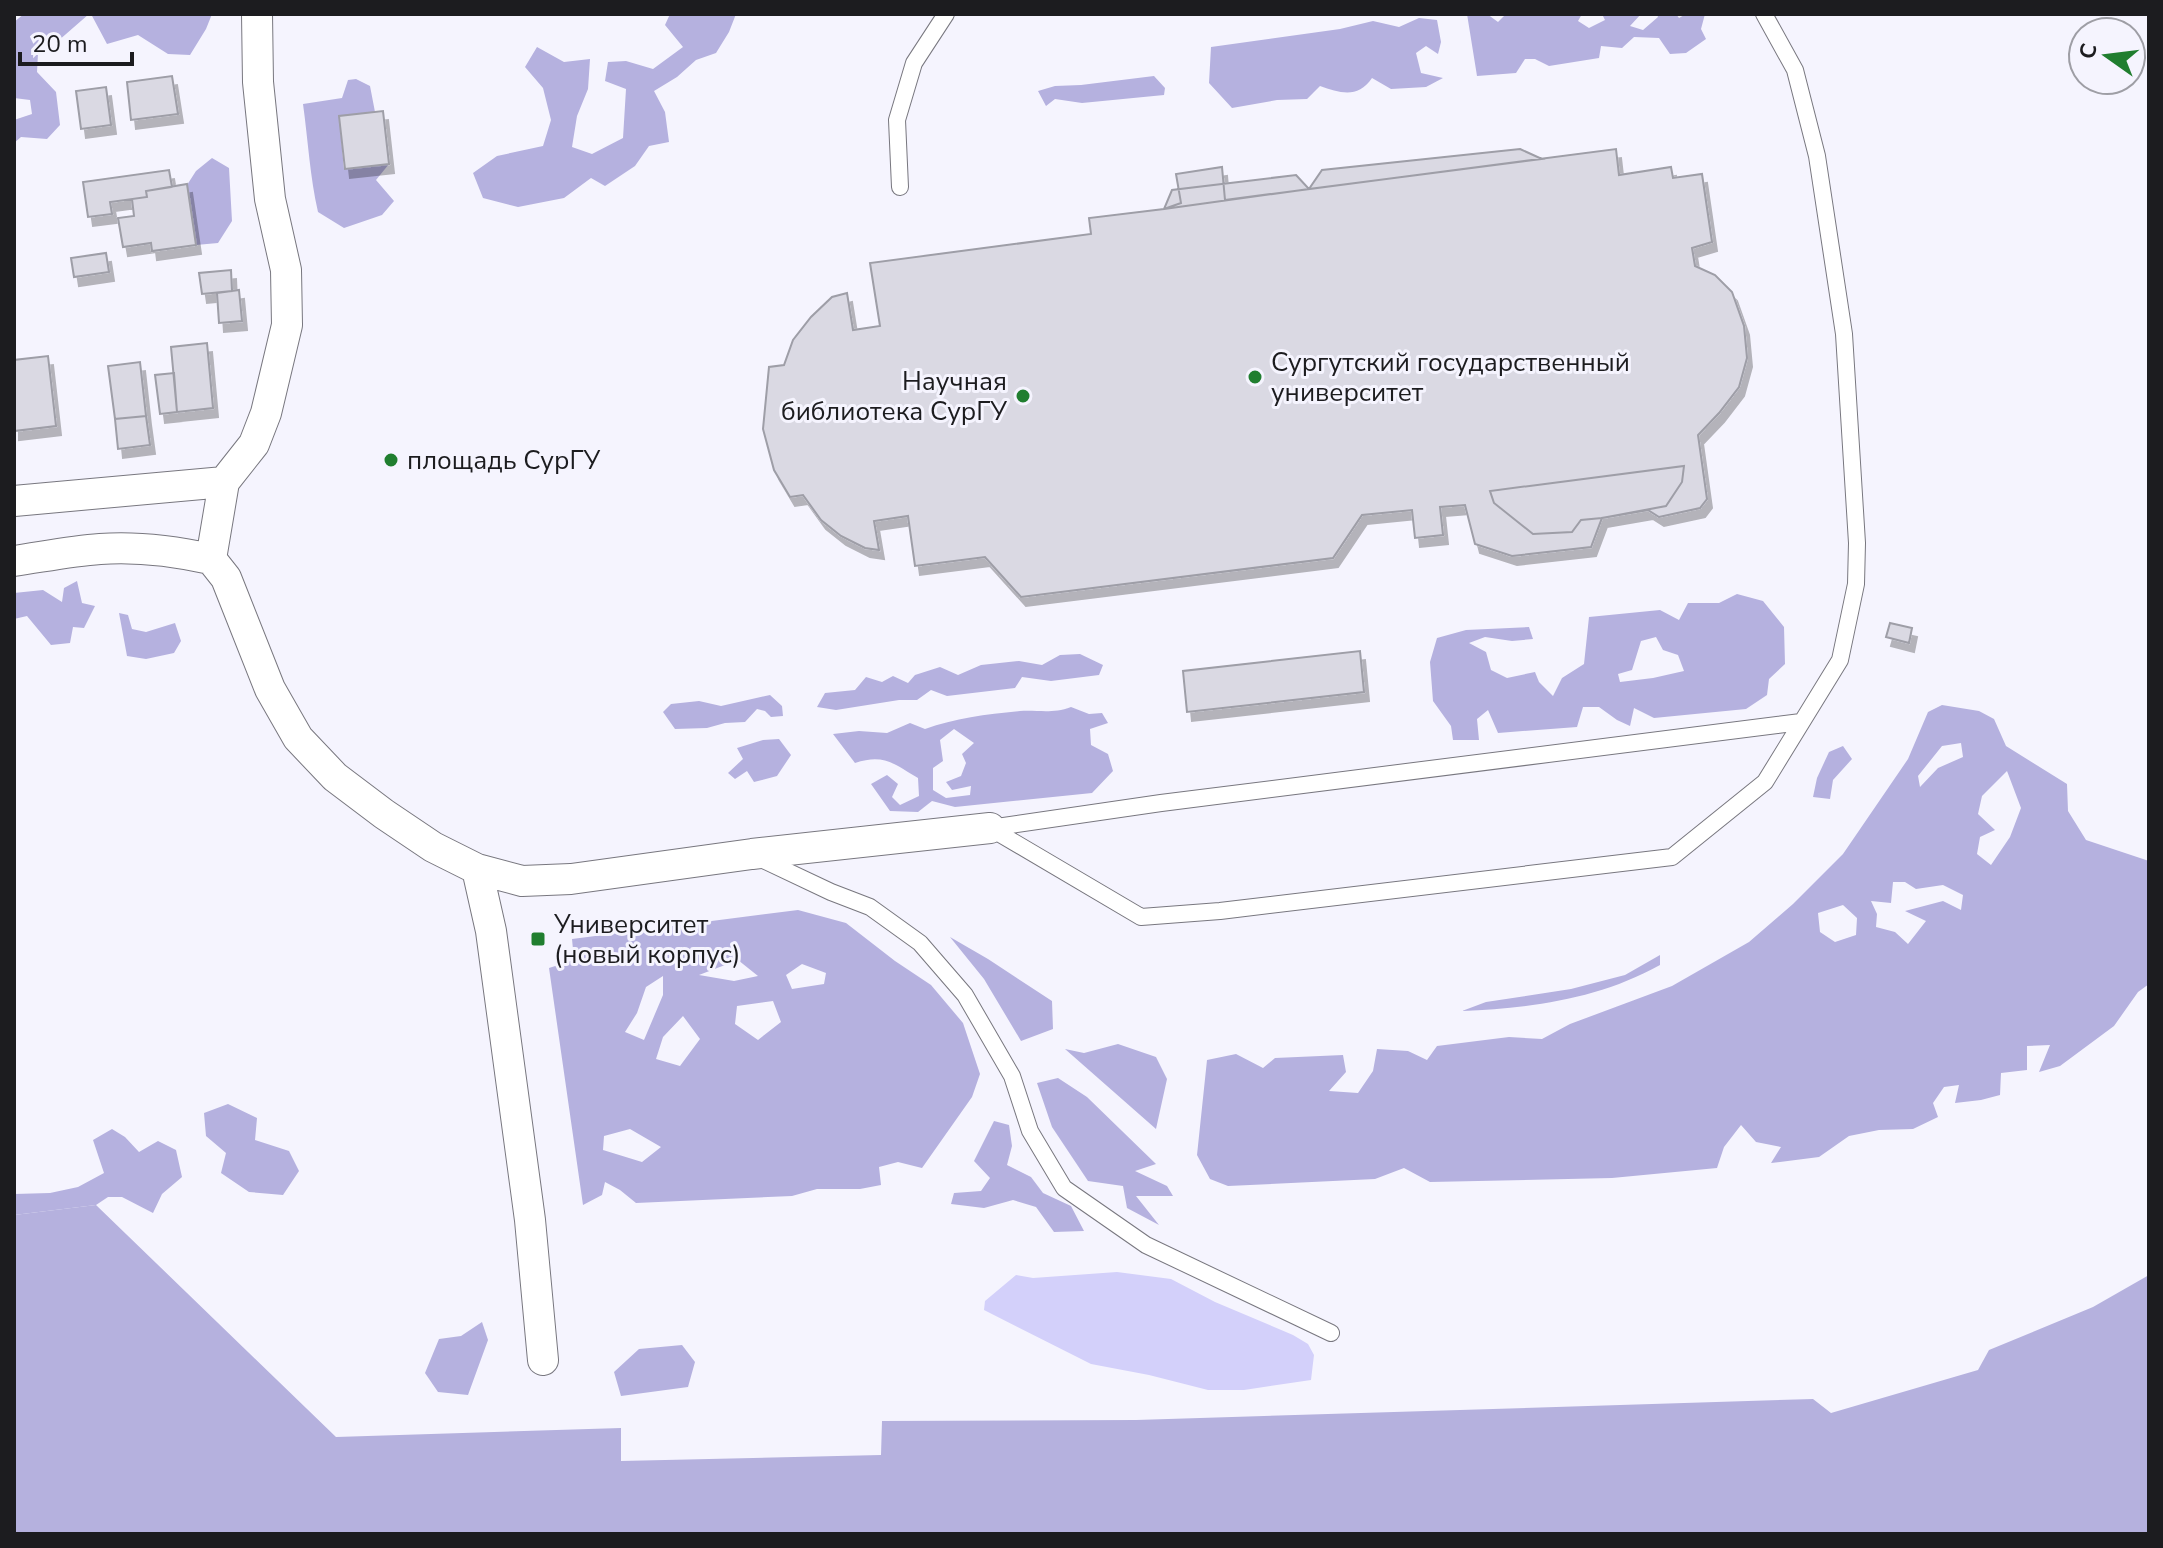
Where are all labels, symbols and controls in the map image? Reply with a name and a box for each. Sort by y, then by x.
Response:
scale bar [20,16,132,66]
north arrow [2067,16,2147,96]
text: 20 m [32,28,88,60]
text: С [2072,40,2105,62]
place label: Сургутский государственный университет [1271,345,1630,410]
place label: Научная библиотека СурГУ [781,364,1007,429]
marker: Сургутский государственный университет [1246,368,1264,386]
marker: Научная библиотека СурГУ [1014,387,1032,405]
place label: площадь СурГУ [407,443,601,478]
marker: площадь СурГУ [382,451,400,469]
place label: Университет (новый корпус) [553,907,741,972]
marker: Университет (новый корпус) [529,930,547,948]

